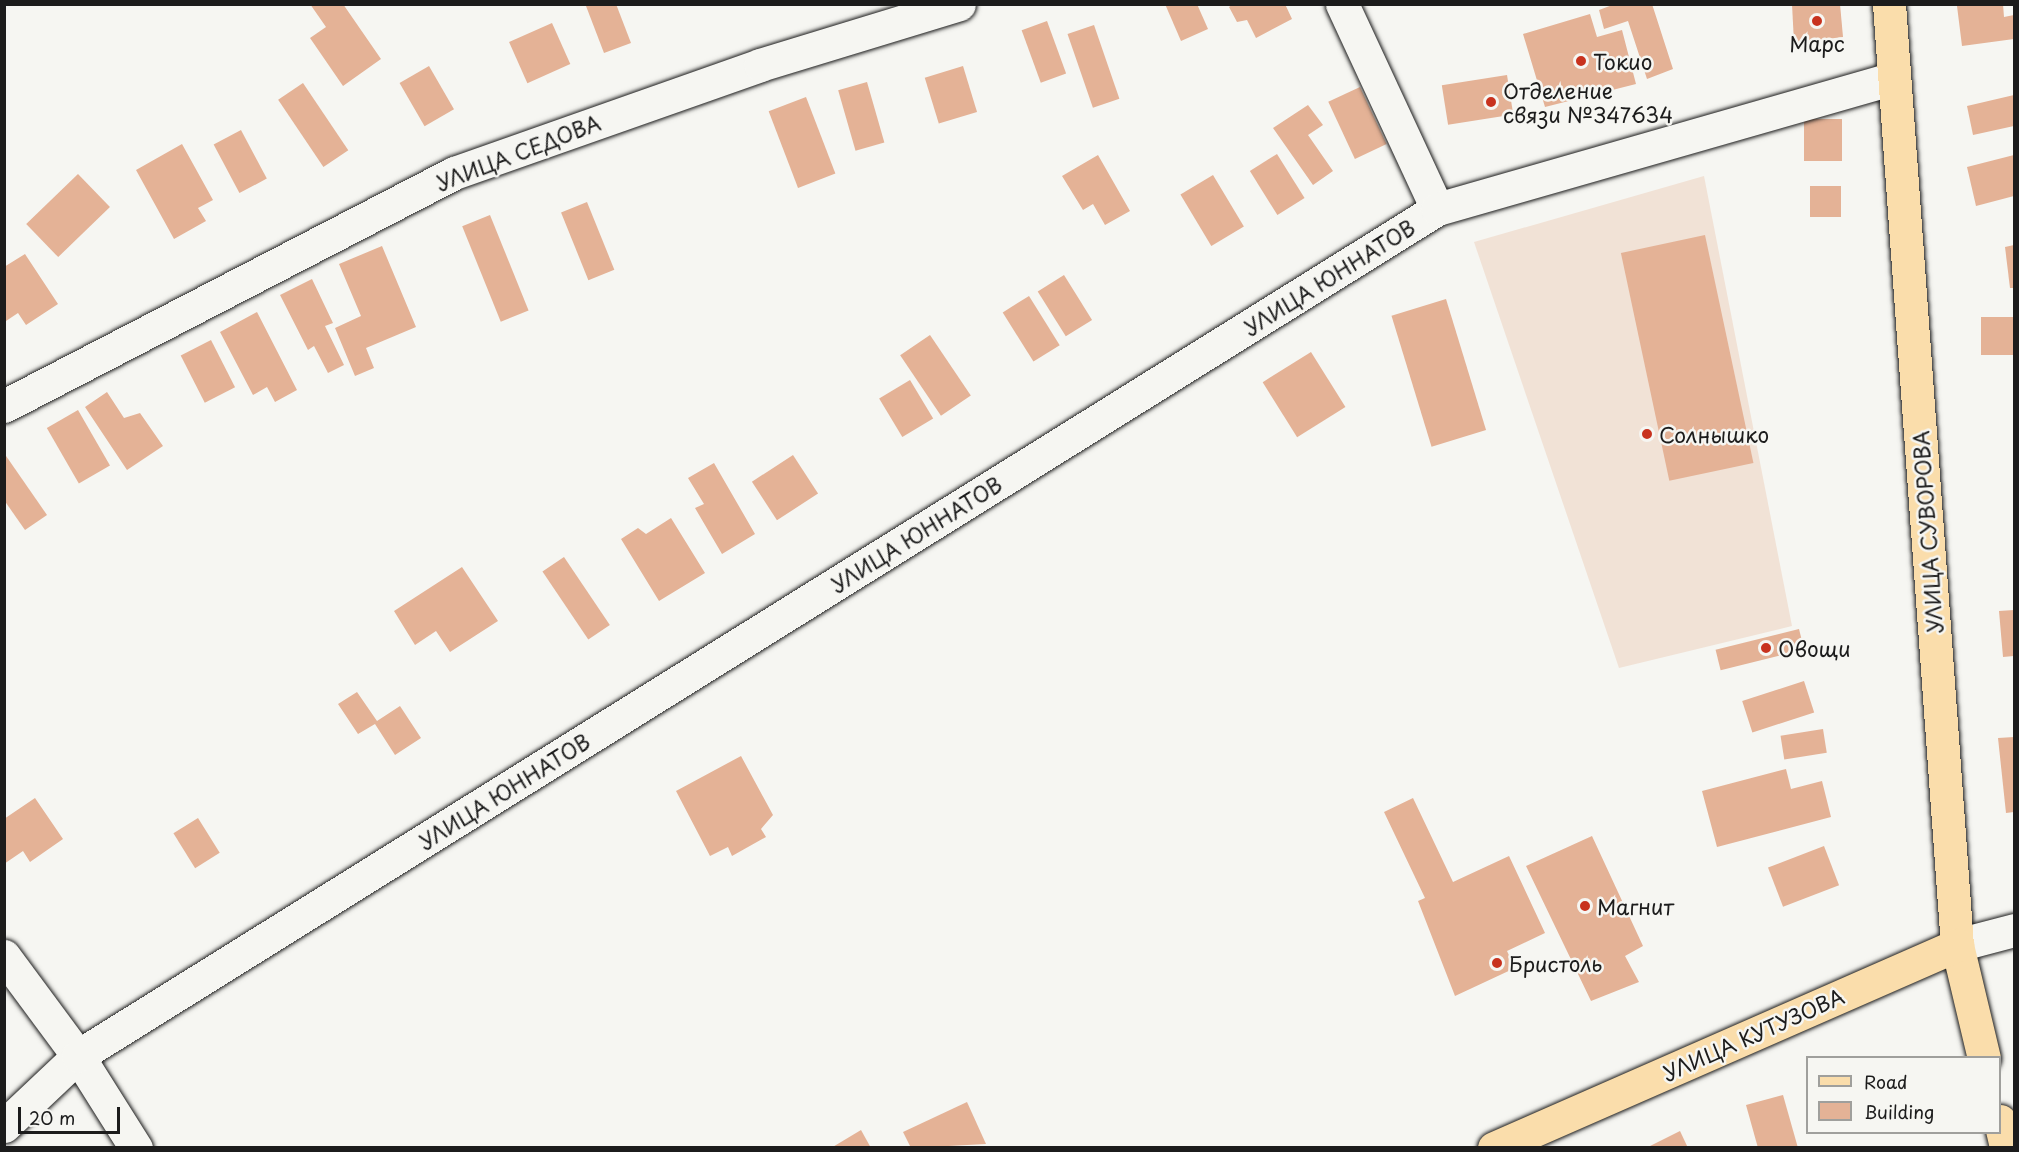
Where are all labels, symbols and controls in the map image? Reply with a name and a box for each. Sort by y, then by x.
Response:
marker: Марс [1810,14,1824,28]
place label: Марс [1789,30,1845,56]
place label: Токио [1593,48,1652,74]
marker: Токио [1574,54,1588,68]
place label: Отделение связи №347634 [1503,77,1674,127]
marker: Отделение связи №347634 [1484,95,1498,109]
street label: УЛИЦА СЕДОВА [432,109,604,195]
street label: УЛИЦА ЮННАТОВ [1238,214,1420,340]
place label: Солнышко [1659,421,1769,447]
marker: Солнышко [1640,427,1654,441]
street label: УЛИЦА СУВОРОВА [1907,429,1947,635]
street label: УЛИЦА ЮННАТОВ [825,471,1007,597]
place label: Овощи [1778,635,1851,661]
marker: Овощи [1759,641,1773,655]
street label: УЛИЦА ЮННАТОВ [413,728,595,854]
place label: Магнит [1597,893,1674,919]
marker: Магнит [1578,899,1592,913]
place label: Бристоль [1509,950,1602,976]
marker: Бристоль [1490,956,1504,970]
street label: УЛИЦА КУТУЗОВА [1658,982,1848,1086]
legend [1806,1056,2001,1134]
text: Road [1864,1068,1908,1095]
scale bar [21,1095,123,1133]
text: Building [1864,1098,1934,1125]
text: 20 m [29,1104,75,1131]

